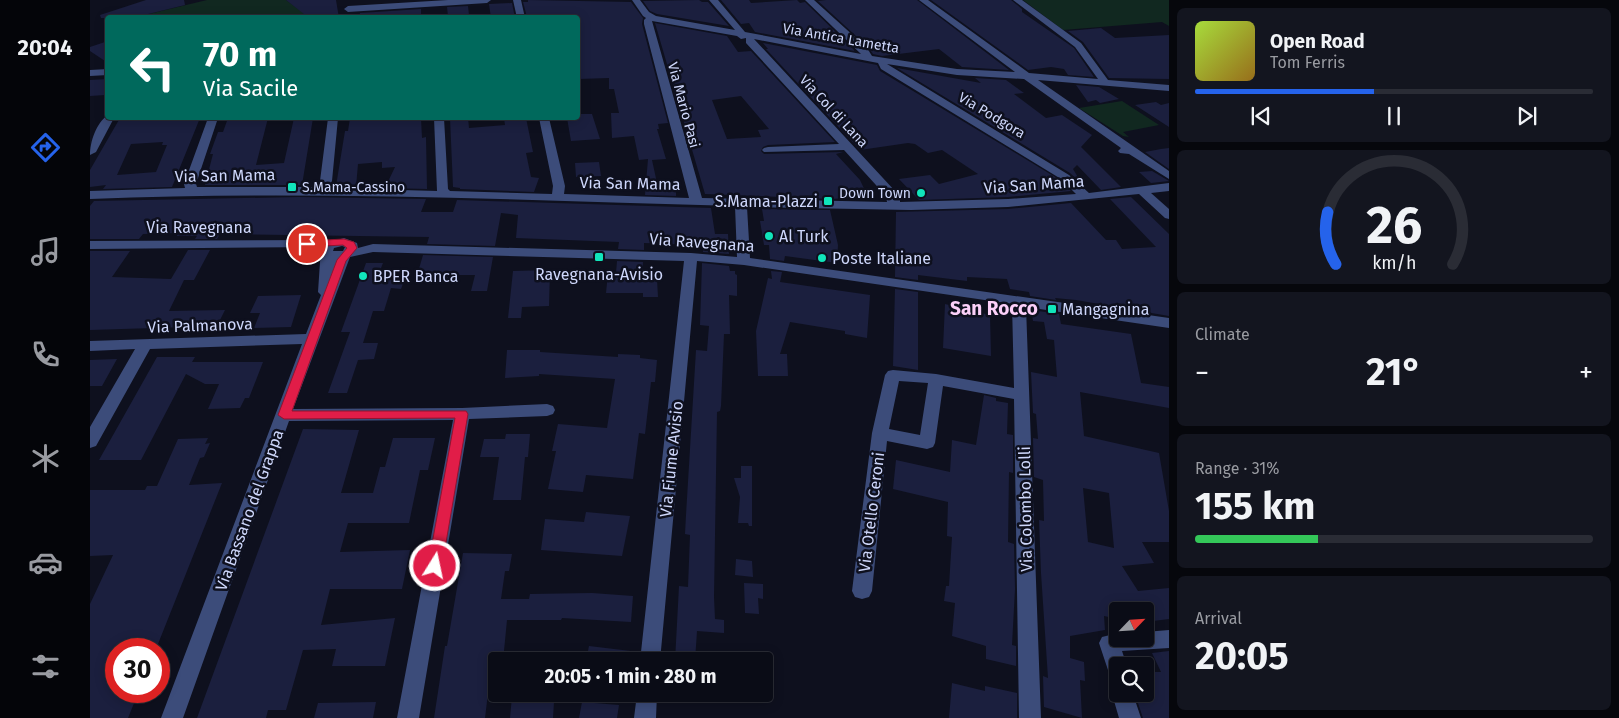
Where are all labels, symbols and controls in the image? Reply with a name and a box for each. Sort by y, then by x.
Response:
street label: Via Antica Lametta [781,20,900,57]
text: Open Road [1270,30,1365,53]
text: 70 m [203,33,277,75]
text: 20:04 [18,34,72,61]
icon: left [120,35,185,100]
text: Tom Ferris [1270,53,1345,72]
street label: Via Mario Pasi [664,60,703,150]
street label: Via Col di Lana [796,72,872,151]
text: Via Sacile [203,75,298,102]
street label: Via Podgora [955,89,1028,142]
icon: previous [1247,102,1275,130]
icon: pause [1380,102,1408,130]
icon: next [1513,102,1541,130]
icon: directions [28,130,63,165]
street label: Via San Mama [174,165,276,186]
street label: Via San Mama [983,172,1085,197]
street label: Via San Mama [579,173,681,194]
place label: S.Mama-Cassino [302,179,405,196]
marker: S.Mama-Cassino [286,181,298,193]
place label: Down Town [839,185,911,202]
marker: Down Town [915,187,927,199]
place label: S.Mama-Plazzi [715,192,818,211]
text: 26 [1366,194,1422,257]
marker: S.Mama-Plazzi [822,195,834,207]
street label: Via Ravegnana [146,218,252,237]
pin [286,223,328,265]
place label: Al Turk [779,227,829,246]
street label: Via Ravegnana [649,229,755,256]
icon: arrive [293,230,321,258]
marker: Al Turk [763,230,775,242]
icon: music [28,234,63,269]
place label: Poste Italiane [832,249,931,268]
marker: Ravegnana-Avisio [593,251,605,263]
marker: Poste Italiane [816,252,828,264]
text: km/h [1372,252,1416,274]
place label: Ravegnana-Avisio [535,265,663,284]
place label: BPER Banca [373,267,459,286]
marker: BPER Banca [357,270,369,282]
district label: San Rocco [950,297,1038,320]
place label: Mangagnina [1062,300,1149,319]
marker: Mangagnina [1046,303,1058,315]
street label: Via Palmanova [147,314,253,337]
text: Climate [1195,325,1250,344]
icon: phone [28,337,63,372]
text: 21° [1366,349,1422,395]
text: − [1195,356,1209,389]
text: + [1579,356,1593,389]
street label: Via Fiume Avisio [656,400,687,518]
street label: Via Bassano del Grappa [211,427,287,593]
icon: climate [28,441,63,476]
street label: Via Colombo Lolli [1015,446,1036,572]
street label: Via Otello Ceroni [855,451,888,573]
text: Range · 31% [1195,459,1279,478]
text: 155 km [1195,483,1315,529]
position arrow [408,539,460,591]
icon: car [28,545,63,580]
north arrow [1109,602,1154,648]
map controls [1109,602,1154,702]
text: Arrival [1195,609,1242,628]
text: 20:05 [1195,633,1289,679]
speed limit sign: 30 [105,638,170,703]
icon: filters [28,649,63,684]
button: search [1109,657,1154,702]
text: 20:05 · 1 min · 280 m [544,665,717,688]

